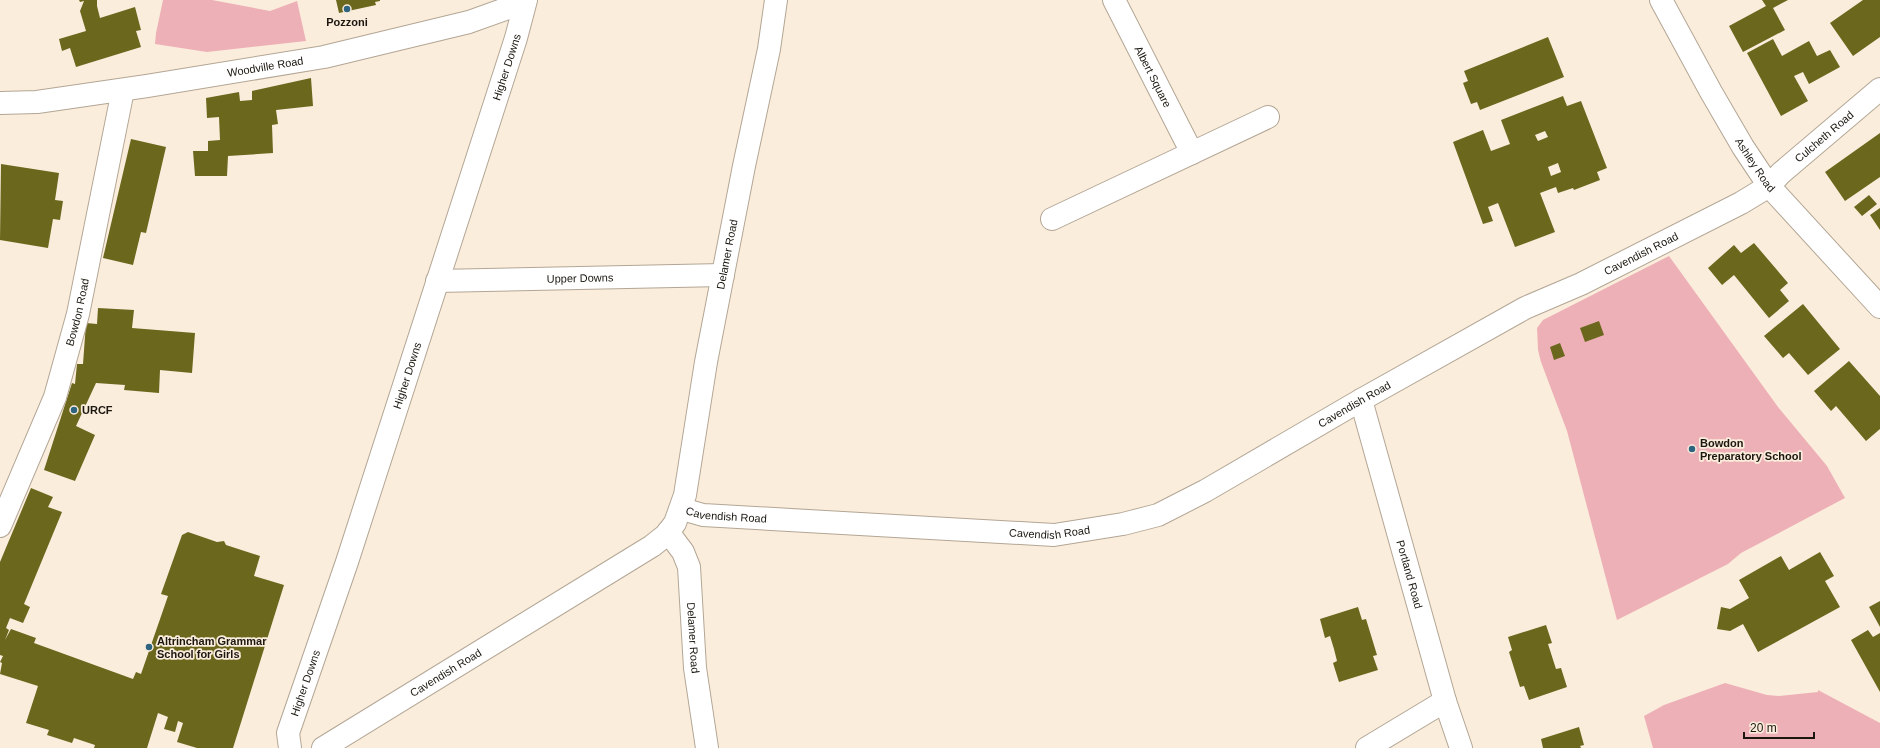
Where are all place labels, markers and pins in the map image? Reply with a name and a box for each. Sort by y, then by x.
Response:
marker: Pozzoni [342,4,352,14]
place label: Pozzoni [326,16,368,28]
place label: URCF [82,404,113,416]
marker: URCF [69,405,79,415]
place label: Bowdon Preparatory School [1700,437,1801,462]
marker: Bowdon Preparatory School [1687,444,1697,454]
place label: Altrincham Grammar School for Girls [157,635,267,660]
marker: Altrincham Grammar School for Girls [144,642,154,652]

